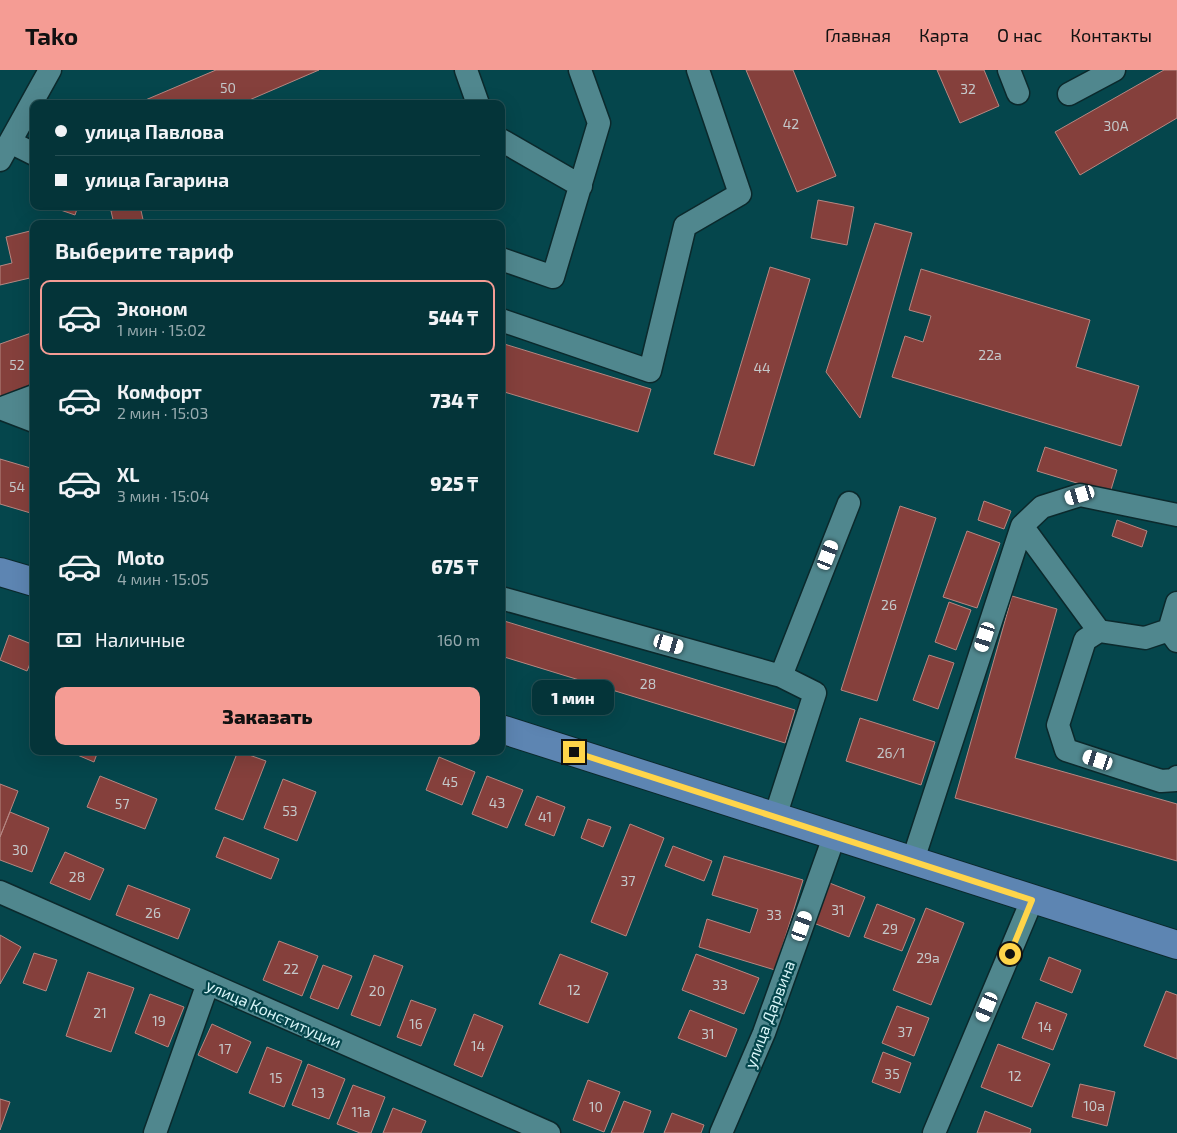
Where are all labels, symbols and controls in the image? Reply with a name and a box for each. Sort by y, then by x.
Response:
text: Tako [25,21,78,50]
text: Главная [825,24,891,46]
text: Карта [919,24,969,46]
text: О нас [997,24,1042,46]
text: Контакты [1070,24,1152,46]
house number: 50 [220,79,236,96]
house number: 32 [960,80,976,97]
house number: 42 [783,115,799,132]
house number: 30А [1104,117,1129,134]
text: улица Павлова [85,120,224,143]
text: улица Гагарина [85,168,229,191]
text: Выберите тариф [55,237,234,263]
icon: car [57,295,102,340]
text: Эконом [117,297,188,320]
text: 544 ₸ [428,306,478,329]
text: 1 мин · 15:02 [117,320,206,339]
house number: 22а [978,346,1002,363]
house number: 52 [9,356,25,373]
house number: 44 [753,359,771,376]
icon: car [57,378,102,423]
text: Комфорт [117,380,202,403]
text: 734 ₸ [430,389,478,412]
text: 2 мин · 15:03 [117,403,208,422]
icon: car [57,461,102,506]
text: XL [117,463,139,486]
text: 925 ₸ [430,472,478,495]
house number: 54 [9,478,25,495]
car [1063,483,1096,507]
text: 3 мин · 15:04 [117,486,209,505]
car [815,538,840,572]
icon: car [57,544,102,589]
text: Moto [117,546,165,569]
text: 675 ₸ [431,555,478,578]
text: 4 мин · 15:05 [117,569,209,588]
house number: 26 [881,596,897,613]
car [973,620,996,654]
icon: cash [55,626,83,654]
text: Наличные [95,628,185,651]
text: 160 m [437,630,480,649]
car [652,633,685,655]
house number: 28 [640,675,656,692]
callout: 1 мин [533,680,615,714]
button: Заказать [55,687,480,745]
text: 1 мин [551,688,595,707]
route end [563,741,585,763]
house number: 26/1 [877,744,905,761]
car [1081,748,1114,772]
house number: 45 [442,773,458,790]
house number: 43 [489,794,505,811]
house number: 57 [115,795,129,812]
house number: 53 [282,802,298,819]
house number: 41 [538,808,552,825]
house number: 30 [12,841,28,858]
house number: 28 [69,868,85,885]
house number: 37 [621,872,635,889]
house number: 31 [831,901,845,918]
house number: 26 [145,904,161,921]
house number: 33 [766,906,782,923]
car [790,909,813,943]
house number: 29 [882,920,898,937]
route start [999,943,1021,965]
house number: 29а [916,949,940,966]
street label: улица Дарвина [740,957,799,1071]
house number: 22 [283,960,299,977]
street label: улица Конституции [203,975,345,1052]
house number: 33 [712,976,728,993]
house number: 12 [567,981,581,998]
house number: 20 [369,982,385,999]
car [974,990,999,1024]
house number: 21 [93,1004,107,1021]
house number: 19 [152,1012,166,1029]
house number: 16 [409,1015,423,1032]
house number: 14 [1038,1018,1052,1035]
house number: 37 [898,1023,912,1040]
house number: 31 [701,1025,715,1042]
house number: 14 [471,1037,485,1054]
house number: 17 [219,1040,231,1057]
house number: 35 [884,1065,900,1082]
house number: 12 [1008,1067,1022,1084]
house number: 15 [269,1069,283,1086]
house number: 13 [311,1084,325,1101]
house number: 10а [1083,1097,1105,1114]
house number: 10 [589,1098,603,1115]
house number: 11а [352,1103,370,1120]

